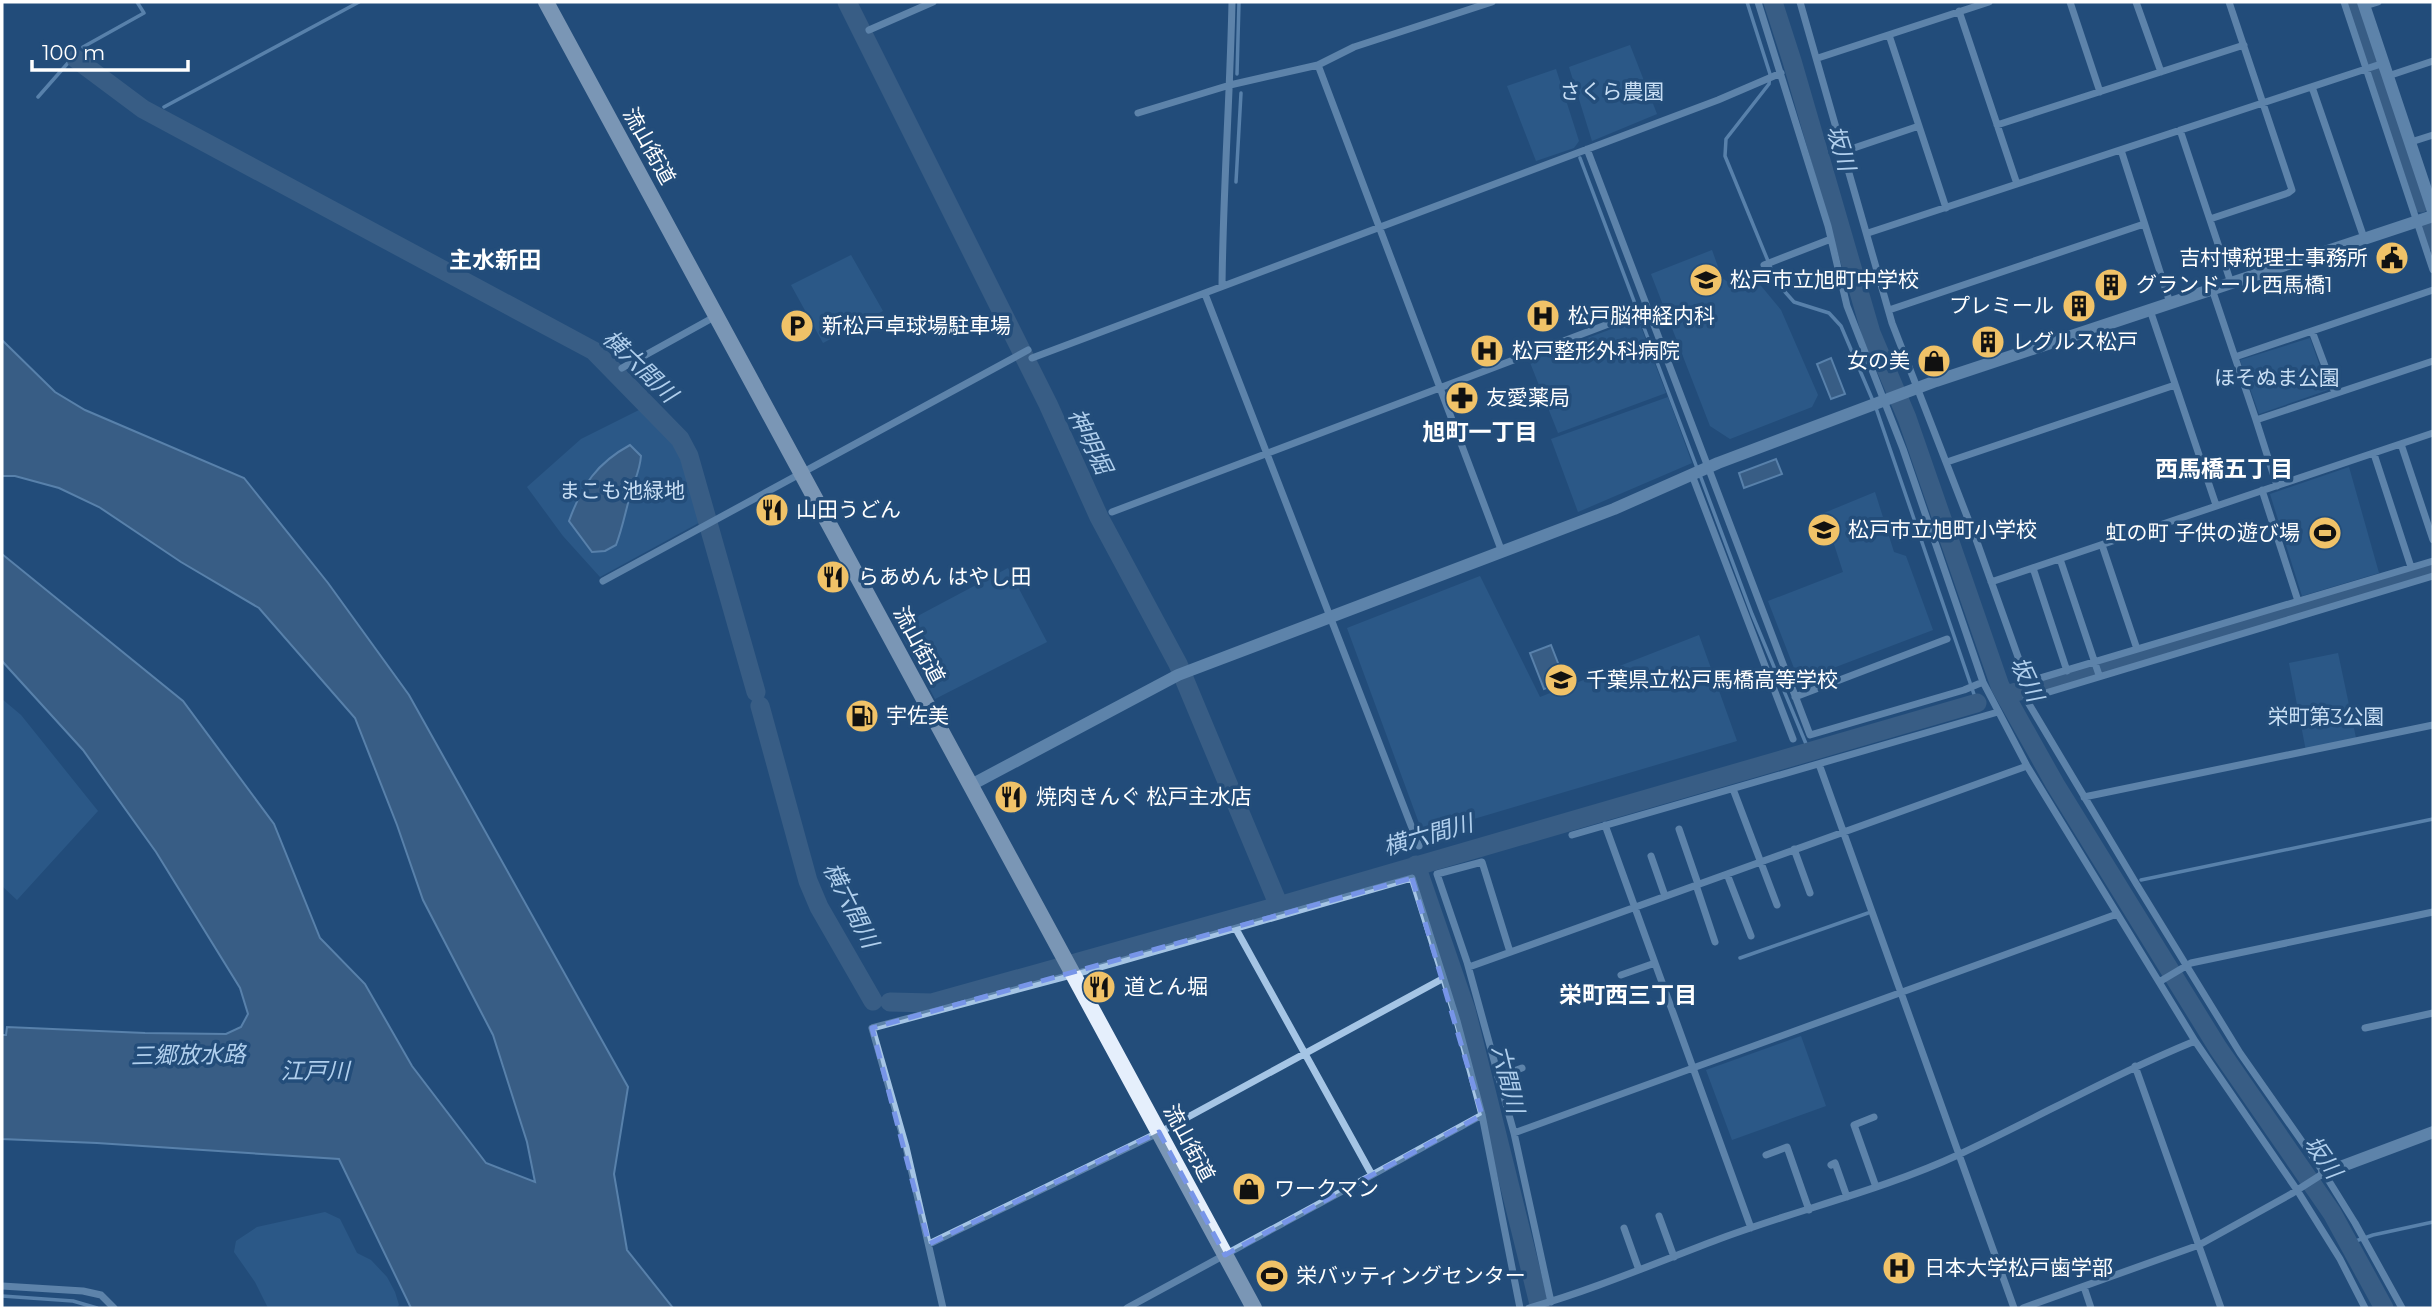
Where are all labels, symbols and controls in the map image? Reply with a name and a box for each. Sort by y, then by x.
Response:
scale bar [32,28,187,72]
text: 100 m [42,40,105,65]
park label: さくら農園 [1560,79,1665,104]
street label: 流山街道 [618,103,681,189]
water label: 坂川 [1821,122,1862,177]
public building icon: 吉村博税理士事務所 [2373,239,2411,277]
place label: 吉村博税理士事務所 [2179,245,2368,270]
district label: 主水新田 [449,246,541,274]
school or university icon: 松戸市立旭町中学校 [1687,261,1725,299]
building icon: グランドール西馬橋1 [2092,266,2130,304]
place label: 松戸市立旭町中学校 [1730,267,1919,292]
place label: グランドール西馬橋1 [2136,272,2333,297]
building icon: プレミール [2060,287,2098,325]
place label: プレミール [1949,293,2054,318]
hospital icon: 松戸脳神経内科 [1524,297,1562,335]
place label: 松戸脳神経内科 [1568,303,1715,328]
parking icon: 新松戸卓球場駐車場 [778,307,816,345]
place label: 新松戸卓球場駐車場 [822,313,1011,338]
building icon: レグルス松戸 [1969,323,2007,361]
water label: 横六間川 [597,324,685,410]
place label: レグルス松戸 [2012,329,2138,354]
hospital icon: 松戸整形外科病院 [1468,332,1506,370]
place label: 松戸整形外科病院 [1512,338,1680,363]
shop icon: 女の美 [1915,342,1953,380]
place label: 女の美 [1847,348,1910,373]
park label: ほそぬま公園 [2214,365,2340,390]
pharmacy icon: 友愛薬局 [1443,379,1481,417]
place label: 友愛薬局 [1486,385,1570,410]
water label: 神明堀 [1062,404,1119,481]
district label: 旭町一丁目 [1423,418,1538,446]
district label: 西馬橋五丁目 [2155,455,2293,483]
park label: まこも池緑地 [559,478,685,503]
restaurant icon: 山田うどん [753,491,791,529]
place label: 山田うどん [796,497,901,522]
school or university icon: 松戸市立旭町小学校 [1805,511,1843,549]
sports icon: 虹の町 子供の遊び場 [2306,514,2344,552]
place label: 松戸市立旭町小学校 [1848,517,2037,542]
place label: 虹の町 子供の遊び場 [2105,520,2300,545]
restaurant icon: らあめん はやし田 [814,558,852,596]
place label: らあめん はやし田 [858,564,1032,589]
street label: 流山街道 [889,602,950,688]
water label: 坂川 [2005,652,2051,708]
school or university icon: 千葉県立松戸馬橋高等学校 [1542,661,1580,699]
place label: 千葉県立松戸馬橋高等学校 [1586,667,1838,692]
fuel station icon: 宇佐美 [843,697,881,735]
place label: 宇佐美 [886,703,949,728]
park label: 栄町第3公園 [2268,704,2384,729]
restaurant icon: 焼肉きんぐ 松戸主水店 [992,778,1030,816]
place label: 焼肉きんぐ 松戸主水店 [1036,784,1252,809]
water label: 横六間川 [1380,808,1479,861]
water label: 横六間川 [818,858,886,955]
restaurant icon: 道とん堀 [1080,968,1118,1006]
place label: 道とん堀 [1124,974,1208,999]
district label: 栄町西三丁目 [1559,981,1697,1009]
water label: 三郷放水路 [130,1040,248,1070]
water label: 六間川 [1486,1042,1531,1119]
water label: 江戸川 [281,1057,353,1085]
street label: 流山街道 [1159,1100,1220,1186]
water label: 坂川 [2298,1130,2349,1186]
shop icon: ワークマン [1230,1170,1268,1208]
place label: ワークマン [1274,1176,1379,1201]
hospital icon: 日本大学松戸歯学部 [1880,1249,1918,1287]
place label: 日本大学松戸歯学部 [1924,1255,2113,1280]
sports icon: 栄バッティングセンター [1253,1257,1291,1295]
place label: 栄バッティングセンター [1296,1263,1526,1288]

